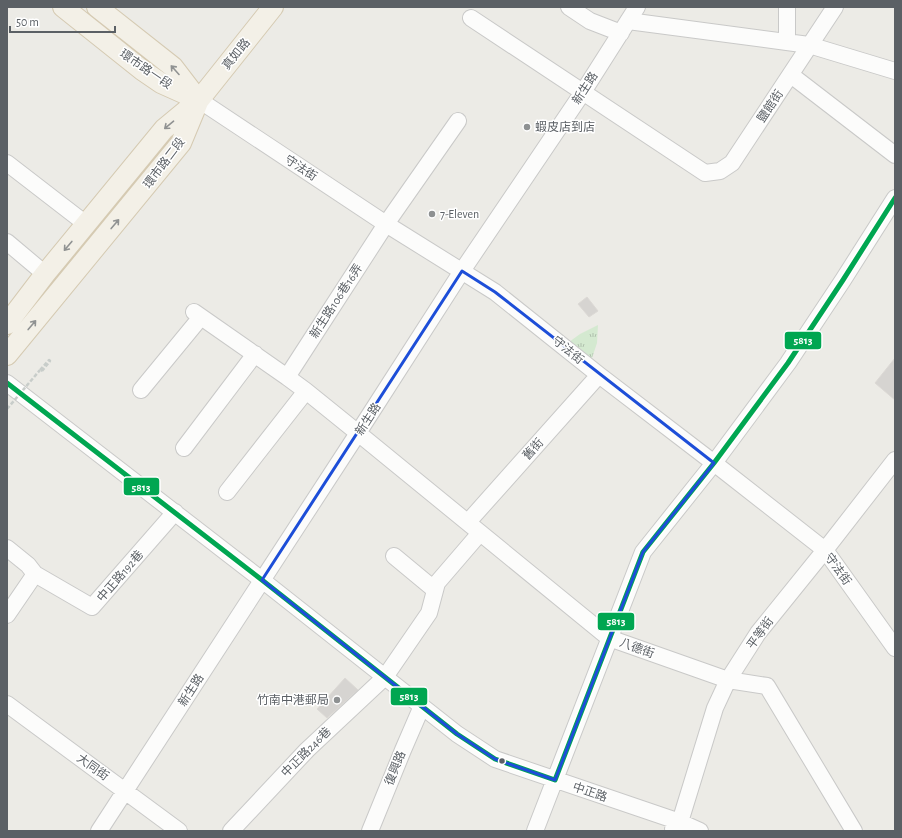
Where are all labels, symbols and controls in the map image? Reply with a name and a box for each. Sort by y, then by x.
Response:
scale bar [10,8,115,34]
text: 50 m [16,16,39,28]
street label: 真如路 [219,36,252,72]
street label: 環市路一段 [118,46,175,91]
one-way arrow [170,65,179,75]
street label: 新生路 [569,69,600,106]
street label: 鹽館街 [754,87,785,124]
place label: 蝦皮店到店 [535,120,595,133]
one-way arrow [164,121,174,130]
marker: 蝦皮店到店 [522,122,532,132]
street label: 環市路二段 [140,135,187,191]
street label: 守法街 [283,152,320,183]
place label: 7-Eleven [440,208,479,220]
marker: 7-Eleven [427,209,437,219]
one-way arrow [110,219,119,230]
one-way arrow [63,241,72,252]
street label: 新生路106巷16弄 [307,261,364,340]
one-way arrow [27,319,36,330]
line badge: 5813 [784,331,822,350]
street label: 守法街 [550,333,586,366]
text: 5813 [794,335,813,346]
street label: 新生路 [352,400,383,437]
street label: 舊街 [520,435,545,462]
line badge: 5813 [123,477,160,496]
text: 5813 [132,482,151,493]
street label: 中正路192巷 [94,548,145,604]
street label: 守法街 [823,550,854,587]
line badge: 5813 [597,612,635,631]
street label: 平等街 [744,614,775,651]
text: 5813 [607,616,626,627]
street label: 八德街 [618,635,656,660]
street label: 新生路 [175,671,206,708]
line badge: 5813 [390,687,428,706]
text: 5813 [400,691,419,702]
place label: 竹南中港郵局 [257,693,329,706]
marker: 竹南中港郵局 [332,695,342,705]
street label: 中正路246巷 [278,724,333,779]
street label: 復興路 [382,749,407,787]
street label: 大同街 [75,751,112,782]
unlabelled marker [497,756,507,766]
street label: 中正路 [571,780,609,804]

